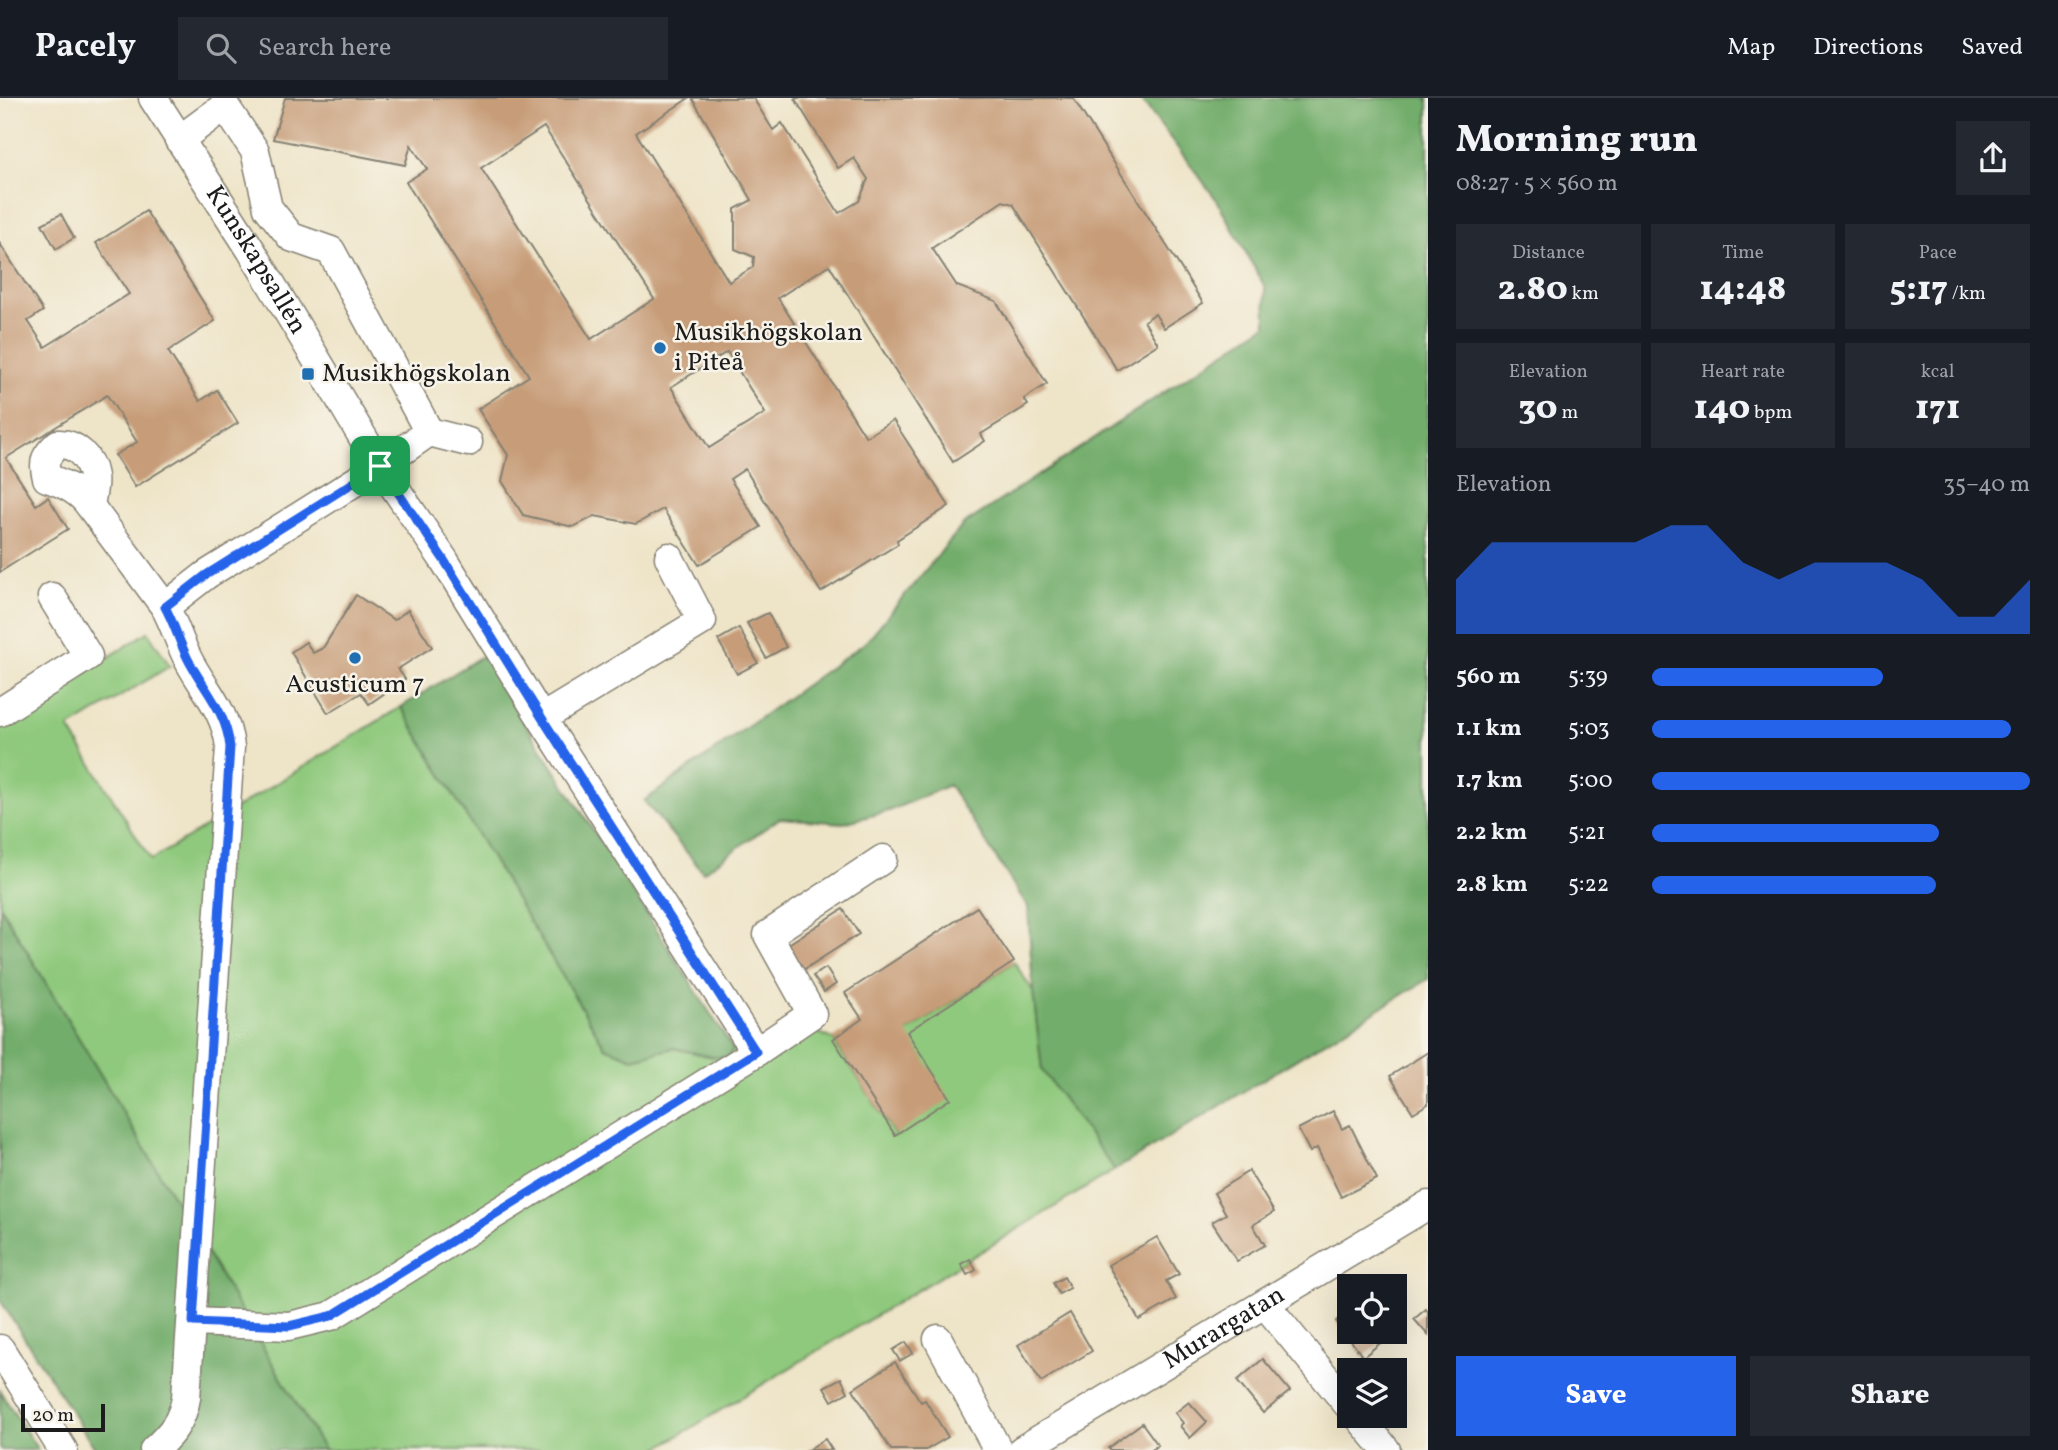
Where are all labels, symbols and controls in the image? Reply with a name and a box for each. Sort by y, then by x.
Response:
search box [178,17,668,80]
text: Pacely [35,25,136,71]
icon: search [202,29,240,67]
text: Search here [258,30,391,66]
text: Map [1727,31,1775,65]
text: Directions [1813,31,1923,65]
text: Saved [1961,31,2023,65]
text: Morning run [1456,115,1698,168]
button: share [1956,121,2030,195]
text: 08:27 · 5 × 560 m [1456,168,1618,200]
street label: Kunskapsallén [196,179,315,341]
text: Distance [1512,240,1585,266]
text: Time [1722,240,1764,266]
text: Pace [1919,240,1957,266]
text: 2.80 [1498,266,1568,314]
text: 14:48 [1700,266,1786,314]
text: 5:17 [1890,266,1948,314]
text: km [1568,281,1599,307]
text: /km [1948,281,1986,307]
place label: Musikhögskolan i Piteå [674,315,863,381]
marker: Musikhögskolan i Piteå [652,340,668,356]
place label: Musikhögskolan [322,356,511,392]
text: Elevation [1509,359,1588,385]
text: Heart rate [1701,359,1785,385]
text: kcal [1921,359,1955,385]
marker: Musikhögskolan [300,366,316,382]
text: 30 [1518,385,1558,433]
text: 140 [1694,385,1750,433]
text: 171 [1915,385,1960,433]
text: m [1558,400,1578,426]
text: bpm [1750,400,1792,426]
pin [350,436,410,496]
icon: arrive [361,447,399,485]
text: Elevation [1456,469,1552,501]
text: 35–40 m [1943,469,2030,501]
marker: Acusticum 7 [347,650,363,666]
text: 560 m [1456,661,1521,693]
text: 5:39 [1568,661,1608,693]
place label: Acusticum 7 [285,667,425,703]
text: 1.1 km [1456,713,1522,745]
text: 5:03 [1568,713,1610,745]
text: 1.7 km [1456,765,1523,797]
text: 5:00 [1568,765,1613,797]
text: 2.2 km [1456,817,1527,849]
text: 5:21 [1568,817,1606,849]
text: 2.8 km [1456,869,1528,901]
text: 5:22 [1568,869,1609,901]
map controls [1337,1274,1407,1428]
button: locate [1337,1274,1407,1344]
street label: Murargatan [1156,1277,1292,1379]
button: Save [1456,1356,1736,1436]
button: Share [1750,1356,2030,1436]
button: layers [1337,1358,1407,1428]
scale bar [21,1401,105,1433]
text: 20 m [32,1403,74,1429]

